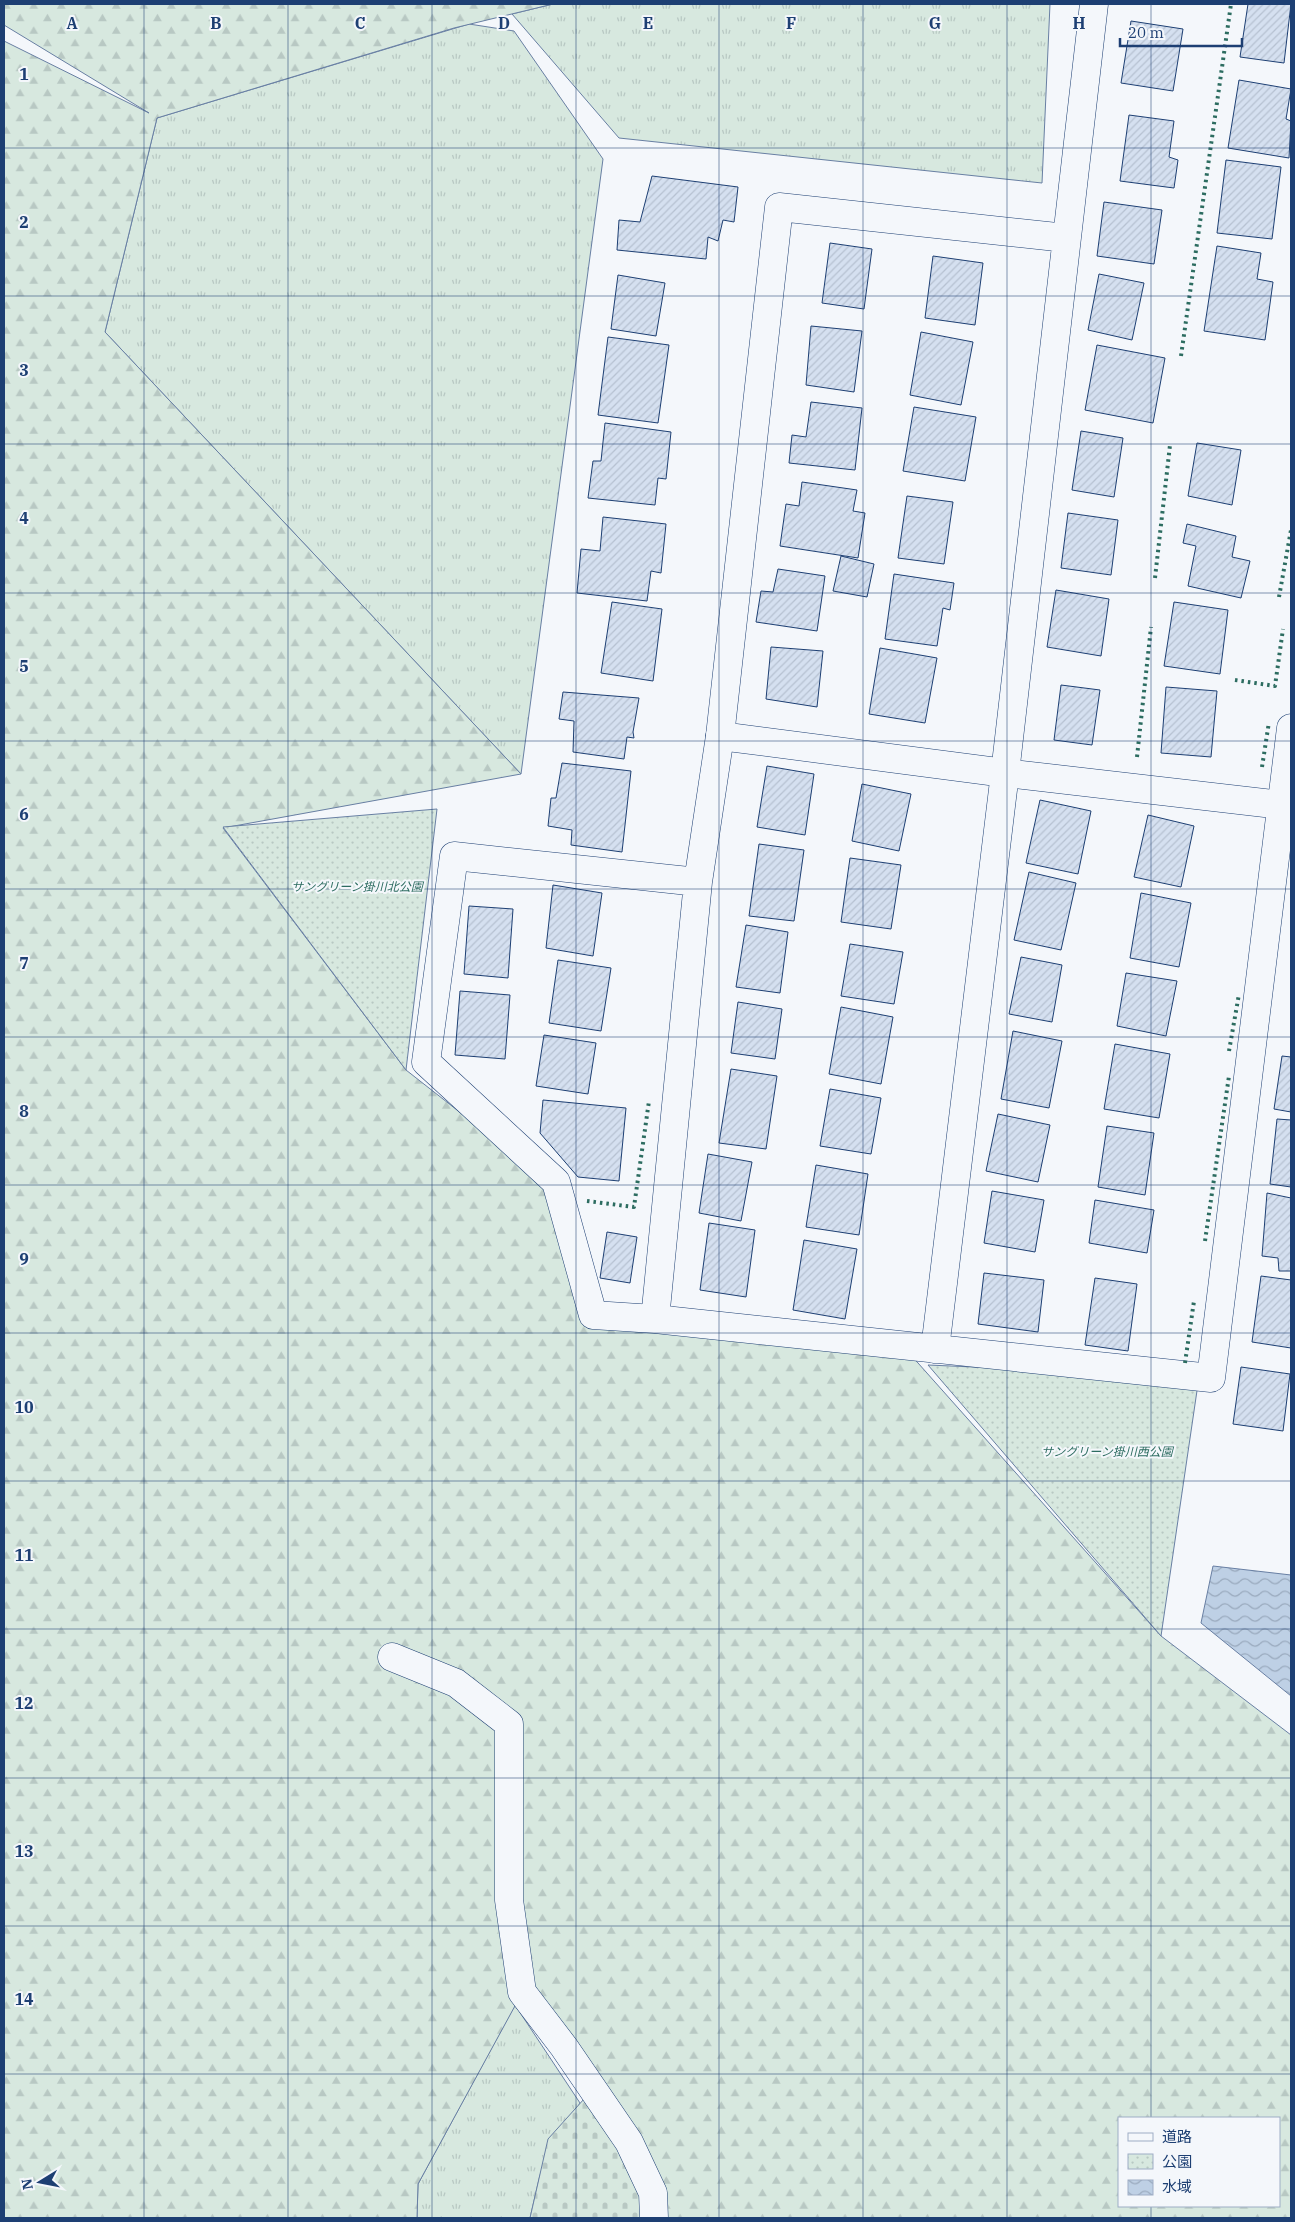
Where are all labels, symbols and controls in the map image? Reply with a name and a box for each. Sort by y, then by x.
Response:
text: A [66,13,78,33]
text: B [210,13,222,33]
text: C [355,13,365,33]
text: D [498,13,510,33]
text: E [643,13,653,33]
text: F [786,13,796,33]
text: G [929,13,941,33]
text: H [1073,13,1086,33]
scale bar [1120,15,1242,47]
text: 20 m [1128,23,1164,42]
text: 1 [19,64,29,84]
text: 2 [19,212,29,232]
text: 3 [19,360,29,380]
text: 4 [19,508,29,528]
text: 5 [19,656,29,676]
text: 6 [19,804,29,824]
park label: サングリーン掛川北公園 [291,879,425,894]
text: 7 [19,953,29,973]
text: 8 [19,1101,29,1121]
text: 9 [19,1249,29,1269]
text: 10 [14,1397,34,1417]
park label: サングリーン掛川西公園 [1041,1444,1175,1459]
text: 11 [14,1545,34,1565]
text: 12 [14,1693,34,1713]
text: 13 [14,1841,34,1861]
text: 14 [14,1989,34,2009]
legend [1118,2117,1280,2207]
text: 道路 [1162,2127,1192,2146]
text: 公園 [1162,2152,1192,2171]
north arrow [15,2157,65,2207]
text: N [17,2177,37,2191]
text: 水域 [1162,2177,1192,2196]

